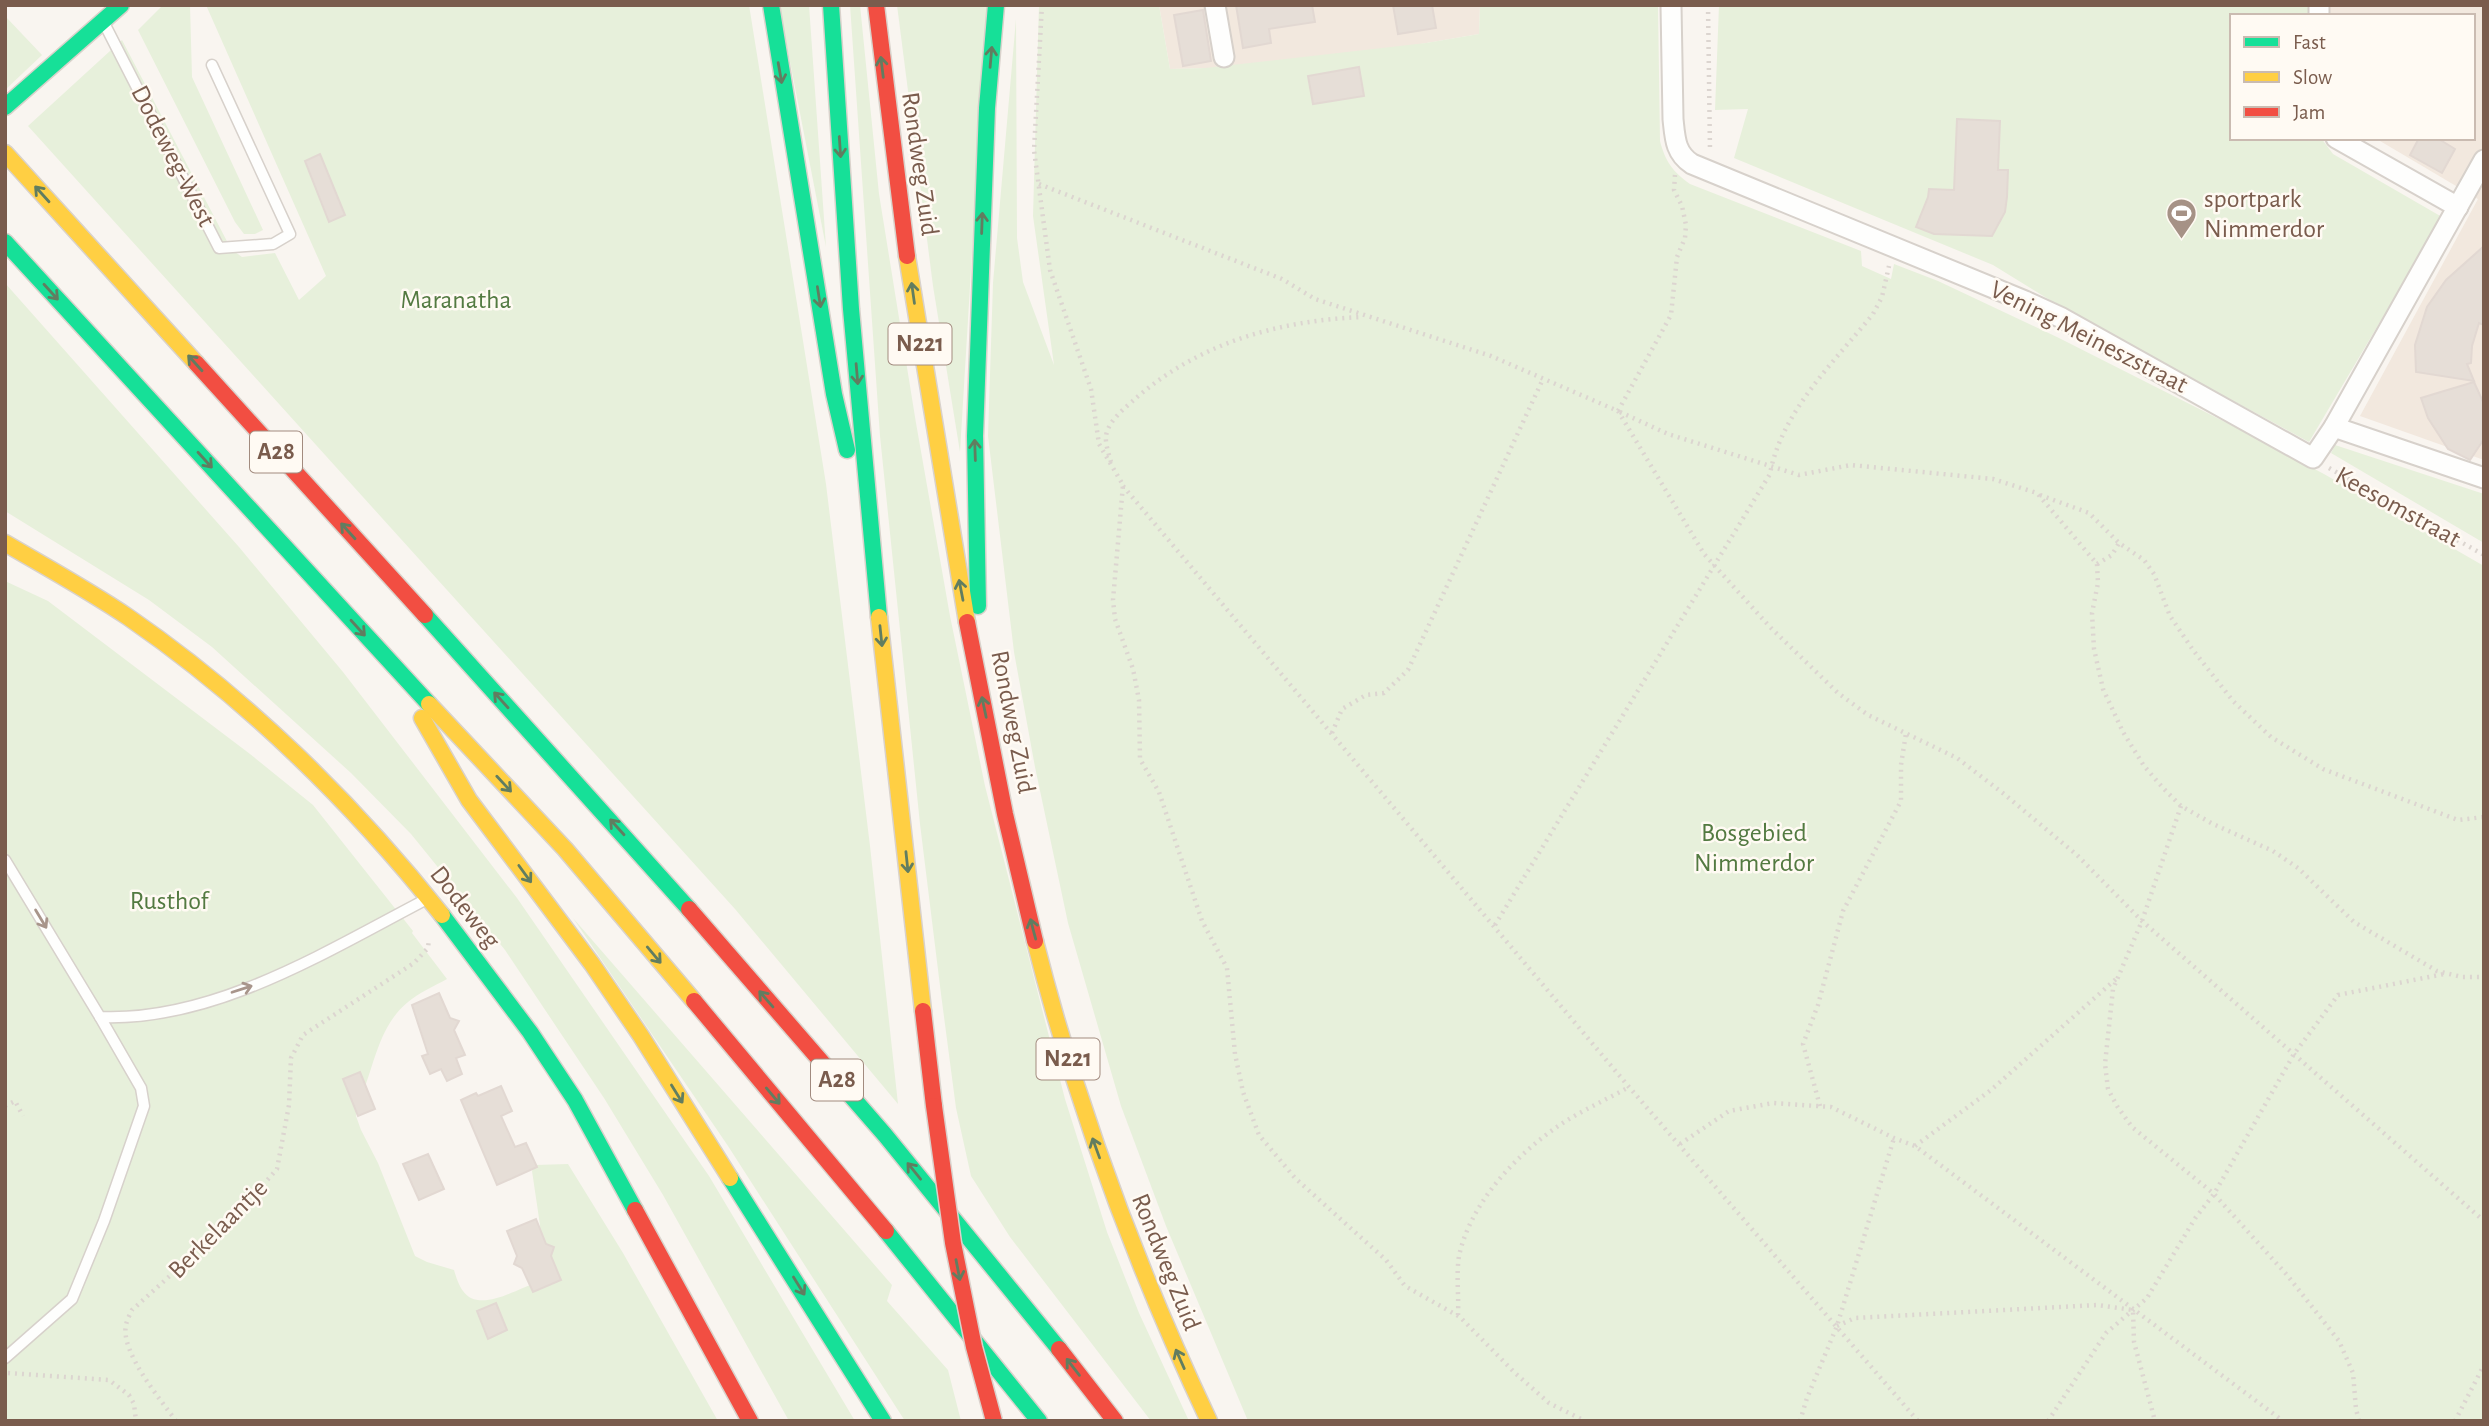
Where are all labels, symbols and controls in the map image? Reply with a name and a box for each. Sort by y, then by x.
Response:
legend [2230,14,2475,140]
text: Fast [2293,32,2326,53]
one-way arrow [985,46,998,68]
one-way arrow [876,57,889,79]
one-way arrow [774,61,788,84]
text: Slow [2293,67,2332,88]
street label: Dodeweg-West [126,81,220,231]
street label: Rondweg Zuid [897,90,943,238]
text: Jam [2293,102,2325,123]
one-way arrow [834,135,847,157]
one-way arrow [34,186,51,203]
place label: sportpark Nimmerdor [2204,186,2325,242]
sports icon: sportpark Nimmerdor [2164,197,2198,241]
one-way arrow [975,212,988,235]
street label: Vening Meineszstraat [1986,276,2192,398]
one-way arrow [906,282,919,305]
one-way arrow [43,283,60,300]
one-way arrow [813,285,826,308]
park label: Maranatha [400,287,512,313]
road number: N221 [888,324,951,365]
one-way arrow [187,354,203,372]
one-way arrow [851,362,864,384]
road number: A28 [250,432,302,472]
one-way arrow [969,439,982,462]
one-way arrow [196,451,213,468]
street label: Keesomstraat [2331,462,2465,552]
one-way arrow [340,523,356,541]
one-way arrow [954,579,968,602]
one-way arrow [350,619,366,637]
one-way arrow [875,624,888,646]
street label: Rondweg Zuid [986,648,1040,796]
one-way arrow [493,691,509,709]
one-way arrow [977,696,991,719]
one-way arrow [495,775,512,792]
one-way arrow [609,818,625,836]
park label: Bosgebied Nimmerdor [1694,820,1815,876]
one-way arrow [900,850,913,873]
street label: Dodeweg [425,861,505,953]
one-way arrow [518,864,532,883]
park label: Rusthof [130,888,210,914]
one-way arrow [34,908,48,928]
one-way arrow [1026,918,1039,941]
one-way arrow [646,945,662,963]
one-way arrow [231,982,253,994]
one-way arrow [758,990,774,1008]
road number: N221 [1036,1038,1100,1079]
road number: A28 [811,1060,863,1100]
one-way arrow [671,1083,685,1103]
one-way arrow [766,1086,781,1104]
one-way arrow [1089,1137,1101,1159]
one-way arrow [907,1163,922,1181]
street label: Berkelaantje [163,1174,273,1284]
street label: Rondweg Zuid [1127,1190,1205,1334]
one-way arrow [952,1258,966,1281]
one-way arrow [792,1275,806,1295]
one-way arrow [1173,1349,1186,1370]
one-way arrow [1065,1359,1080,1377]

